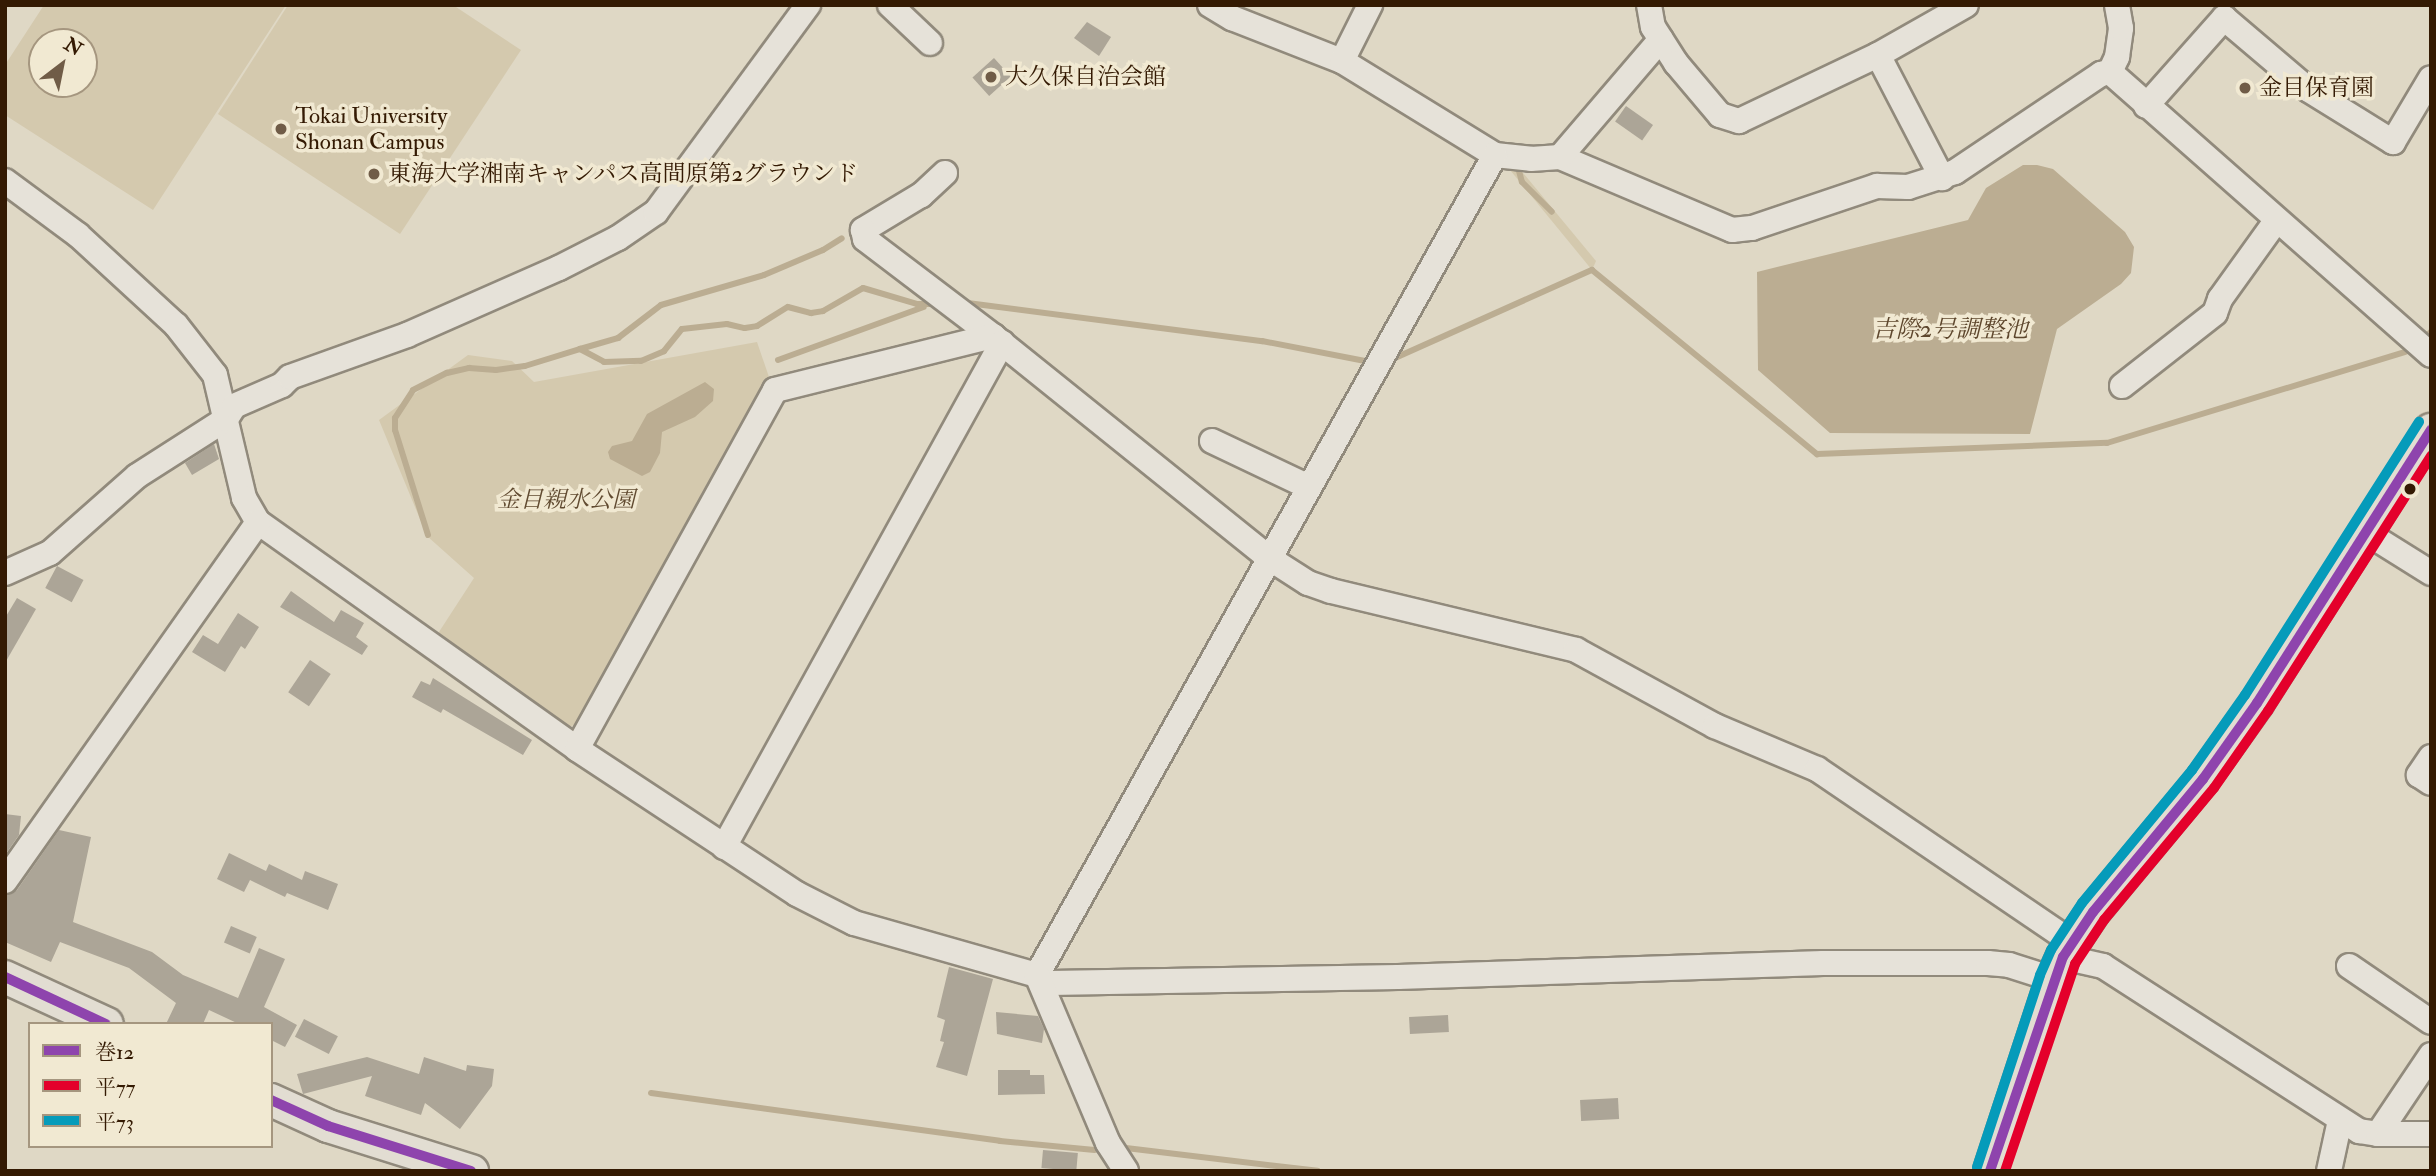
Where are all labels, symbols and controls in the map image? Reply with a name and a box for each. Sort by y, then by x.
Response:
north arrow [28,28,98,98]
text: N [59,32,87,62]
place label: 大久保自治会館 [1005,63,1166,91]
marker: 大久保自治会館 [983,69,999,85]
place label: 金目保育園 [2259,74,2374,102]
marker: 金目保育園 [2237,80,2253,96]
place label: Tokai University Shonan Campus [295,102,447,156]
marker: Tokai University Shonan Campus [273,121,289,137]
place label: 東海大学湘南キャンパス高間原第2グラウンド [388,160,860,188]
marker: 東海大学湘南キャンパス高間原第2グラウンド [366,166,382,182]
water label: 吉際2号調整池 [1872,316,2028,344]
unlabelled marker [2403,482,2417,496]
park label: 金目親水公園 [497,486,635,514]
legend [28,1022,273,1148]
text: 巻12 [95,1039,134,1066]
text: 平77 [95,1074,135,1101]
text: 平73 [95,1109,134,1136]

